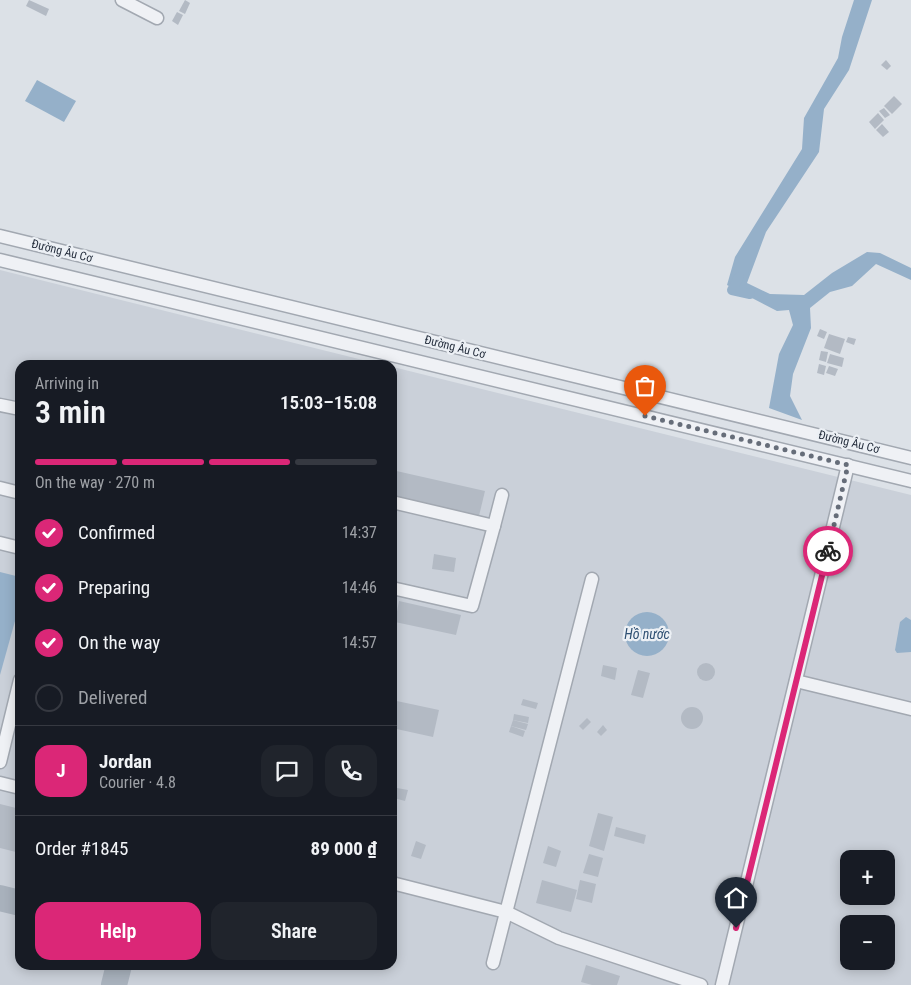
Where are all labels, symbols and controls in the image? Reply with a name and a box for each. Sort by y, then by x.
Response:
street label: Đường Âu Cơ [30,236,95,266]
street label: Đường Âu Cơ [423,332,488,362]
pin [624,365,666,416]
icon: bag [631,372,659,400]
text: Arriving in [35,374,99,393]
text: 15:03–15:08 [280,391,377,414]
text: 3 min [35,393,106,431]
street label: Đường Âu Cơ [817,427,882,457]
text: On the way · 270 m [35,473,155,492]
icon: check [35,519,63,547]
text: Confirmed [78,521,155,544]
text: 14:37 [342,523,377,542]
courier [803,526,853,576]
icon: bike [814,537,842,565]
icon: check [35,574,63,602]
text: Preparing [78,576,150,599]
text: 14:46 [342,578,377,597]
water label: Hồ nước [624,626,670,642]
icon: check [35,629,63,657]
text: On the way [78,631,160,654]
text: 14:57 [342,633,377,652]
text: Delivered [78,686,147,709]
button: chat [261,745,313,797]
button: phone [325,745,377,797]
text: Jordan [99,750,152,773]
text: J [56,759,66,782]
text: Courier · 4.8 [99,773,176,792]
text: Order #1845 [35,837,128,860]
text: 89 000 ₫ [311,837,377,860]
map controls [840,850,895,970]
button: + [840,850,895,905]
pin [715,877,757,928]
icon: home [722,884,750,912]
button: Help [35,902,201,960]
button: Share [211,902,377,960]
button: − [840,915,895,970]

